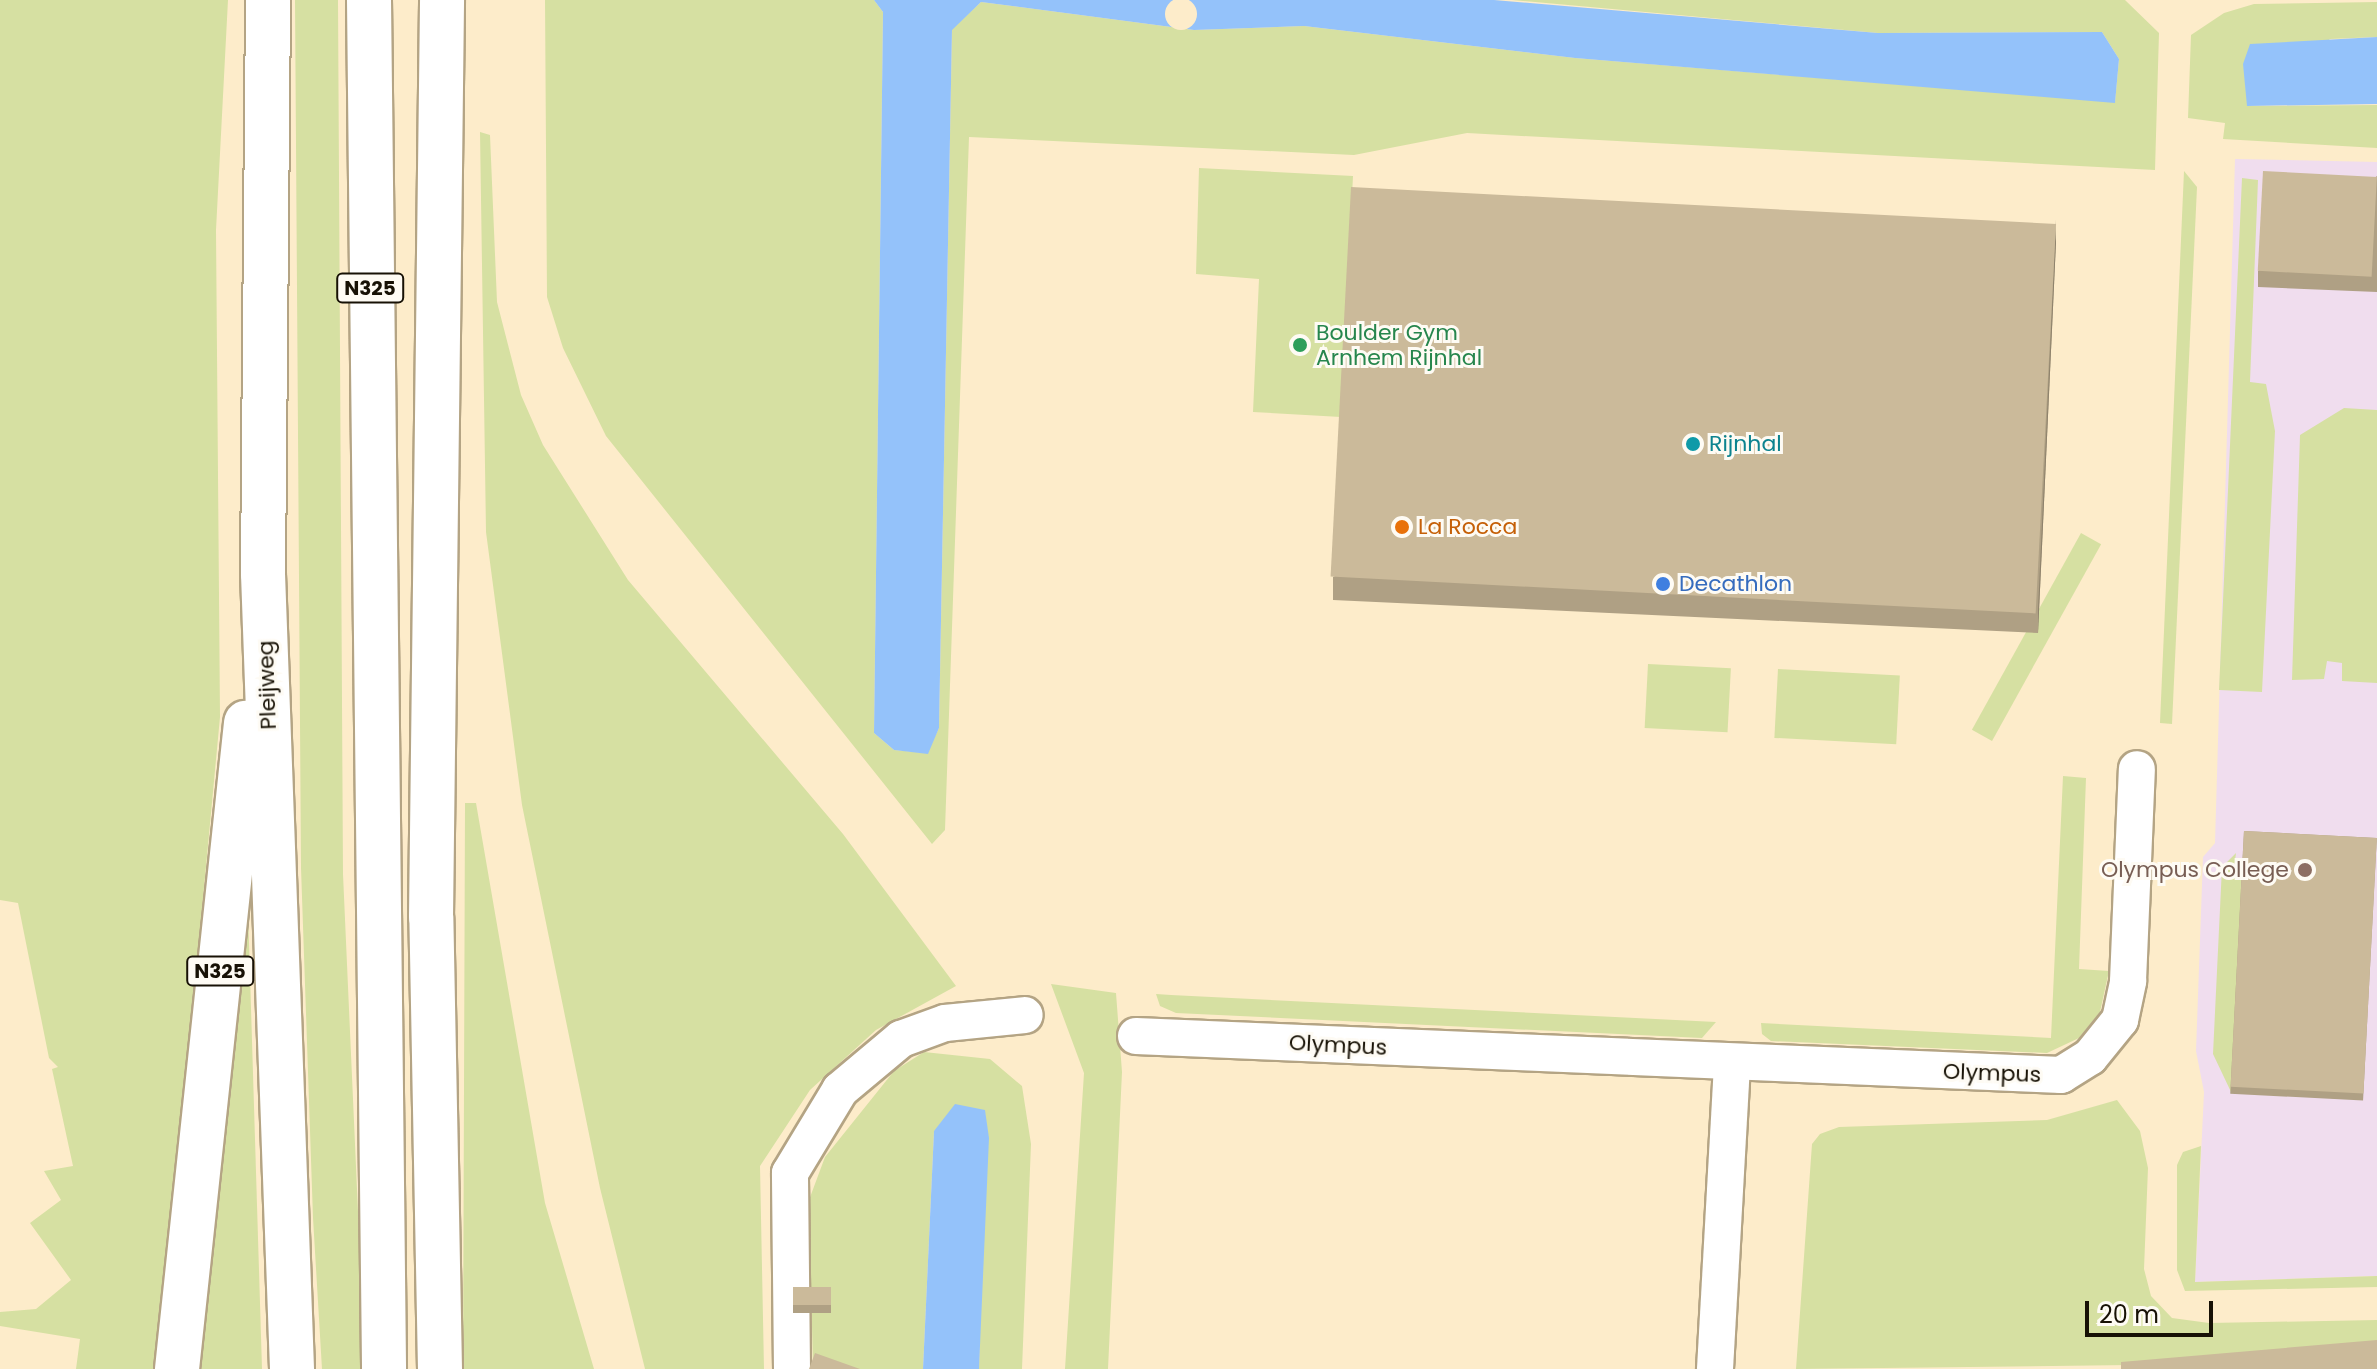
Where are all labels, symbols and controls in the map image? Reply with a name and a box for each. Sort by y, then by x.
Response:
road number: N325 [336,272,404,304]
place label: Boulder Gym Arnhem Rijnhal [1316,319,1482,370]
marker: Boulder Gym Arnhem Rijnhal [1291,336,1309,354]
place label: Rijnhal [1709,431,1782,457]
marker: Rijnhal [1684,435,1702,453]
place label: La Rocca [1418,514,1517,540]
marker: La Rocca [1393,518,1411,536]
place label: Decathlon [1679,571,1792,597]
marker: Decathlon [1654,575,1672,593]
street label: Pleijweg [252,640,282,730]
place label: Olympus College [2101,857,2289,883]
marker: Olympus College [2296,861,2314,879]
road number: N325 [186,955,254,987]
street label: Olympus [1288,1029,1388,1061]
street label: Olympus [1942,1058,2042,1088]
scale bar [2089,1285,2217,1335]
text: 20 m [2099,1298,2159,1331]

